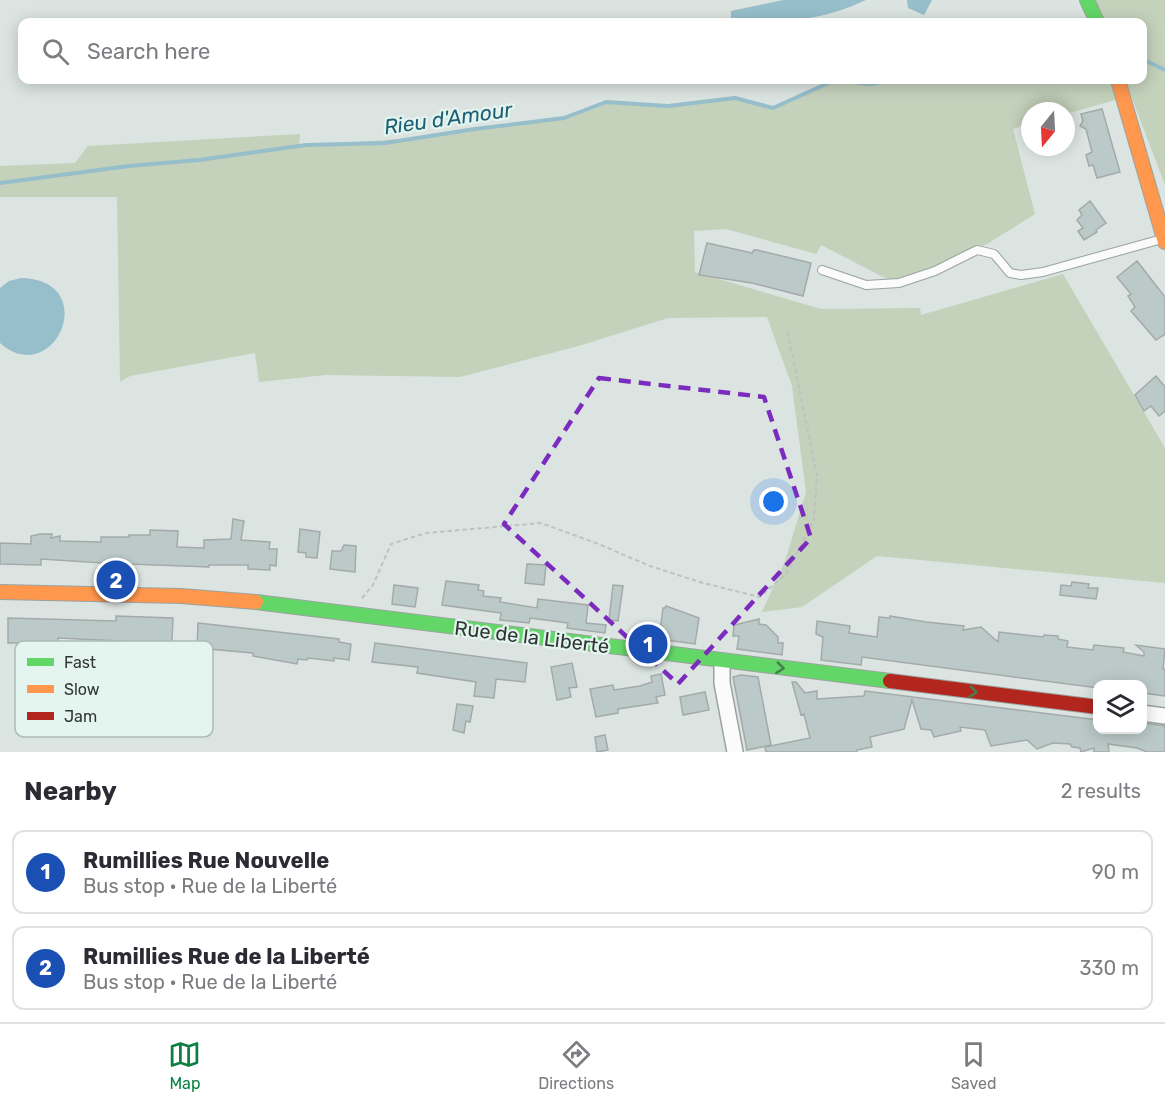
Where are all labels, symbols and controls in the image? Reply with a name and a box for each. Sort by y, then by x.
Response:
search box [18,18,1147,84]
icon: search [39,35,72,68]
text: Search here [87,38,210,65]
water label: Rieu d'Amour [382,96,515,139]
north arrow [1021,102,1075,156]
your location [759,487,788,516]
pin: 2 [96,558,136,602]
street label: Rue de la Liberté [453,616,611,658]
pin: 1 [628,622,668,666]
legend [15,641,213,737]
text: Fast [64,653,96,672]
one-way arrow [775,661,785,674]
text: Slow [64,680,100,699]
map controls [1093,680,1147,734]
button: layers [1093,680,1147,734]
one-way arrow [969,685,978,698]
text: Jam [64,707,97,726]
text: Nearby [24,776,117,807]
text: 2 results [1061,779,1141,803]
text: Rumillies Rue Nouvelle [83,847,329,874]
text: 1 [41,860,50,884]
text: 90 m [1092,860,1139,884]
text: Bus stop · Rue de la Liberté [83,874,337,898]
text: Rumillies Rue de la Liberté [83,943,370,970]
text: 2 [39,956,52,980]
text: 330 m [1080,956,1139,980]
text: Bus stop · Rue de la Liberté [83,970,337,994]
tab: Map [168,1038,201,1093]
tab: Directions [538,1038,614,1093]
tab: Saved [951,1038,997,1093]

